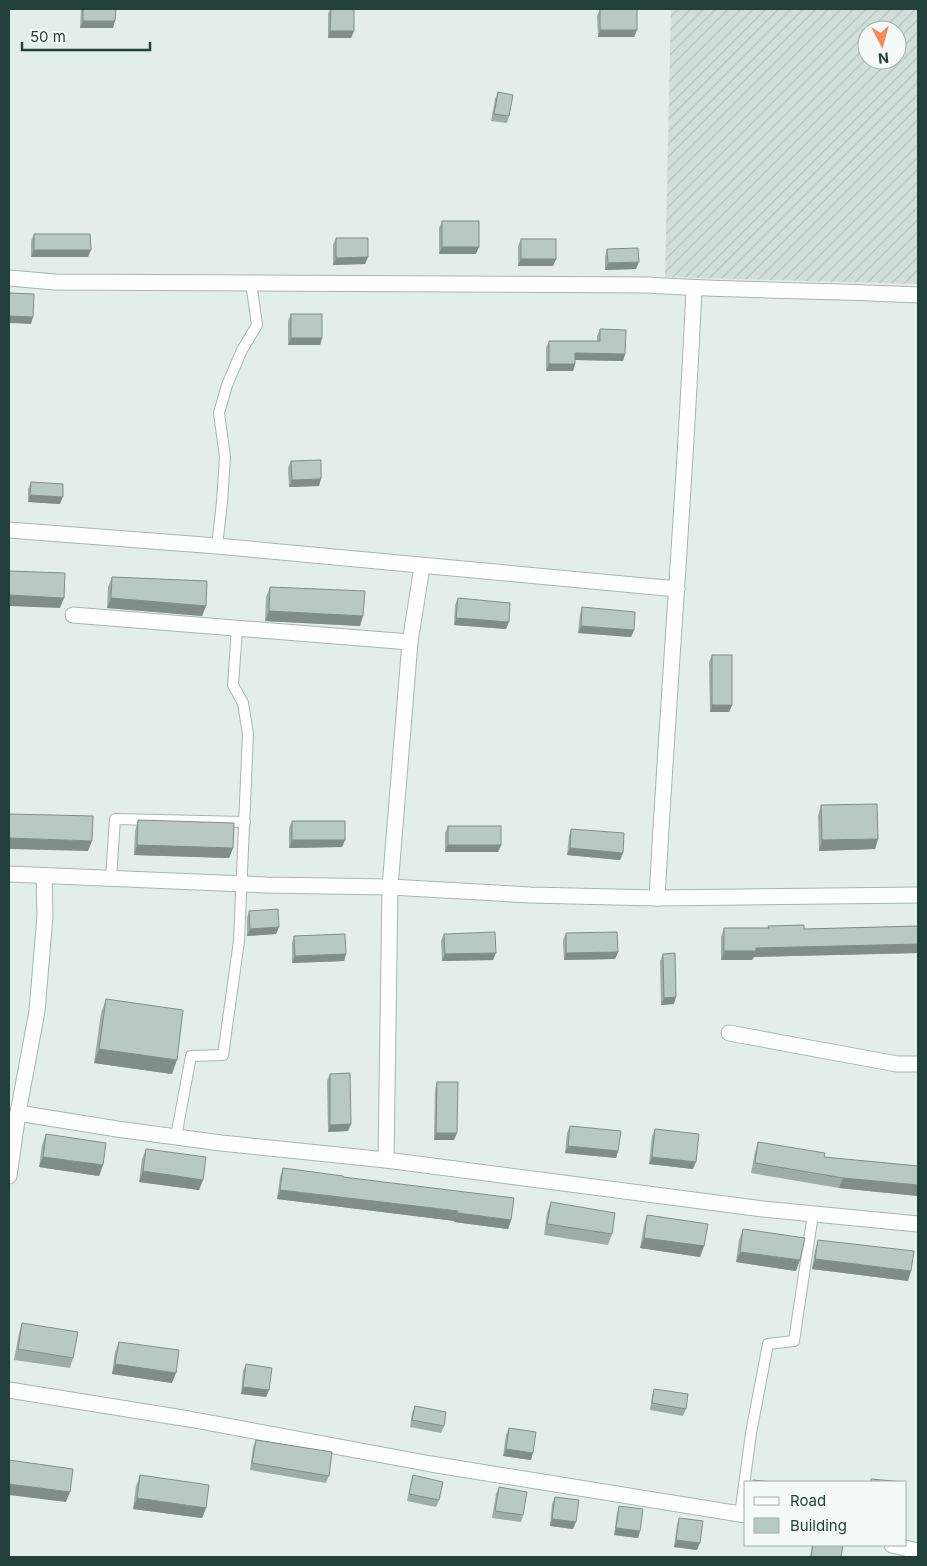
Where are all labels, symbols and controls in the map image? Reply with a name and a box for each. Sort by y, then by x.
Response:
scale bar [22,20,150,52]
north arrow [857,20,907,70]
text: 50 m [30,27,66,46]
text: N [877,49,890,67]
legend [744,1481,907,1546]
text: Road [790,1491,826,1510]
text: Building [790,1516,847,1535]

